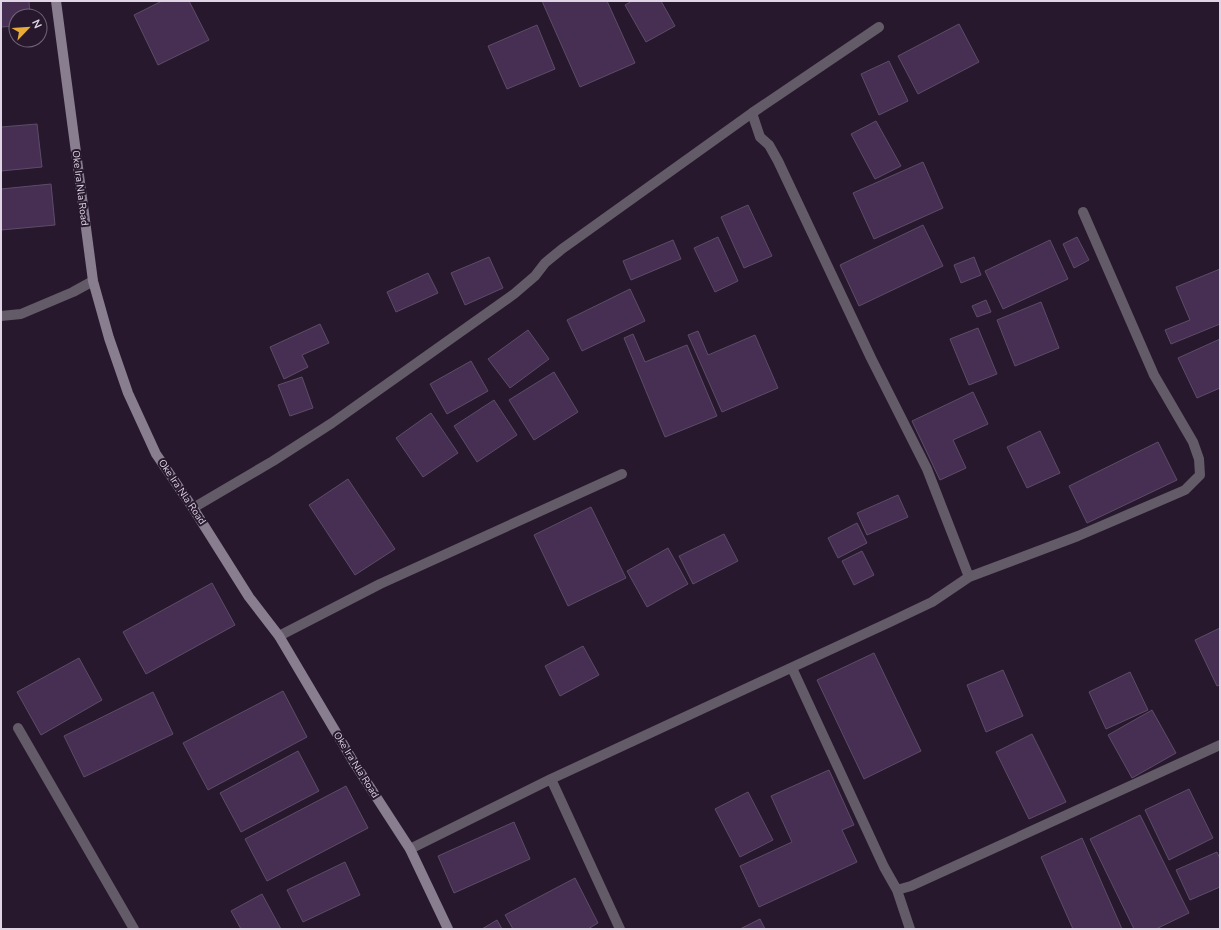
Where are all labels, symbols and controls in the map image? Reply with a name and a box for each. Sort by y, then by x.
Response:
north arrow [8,8,48,48]
text: N [28,17,45,31]
street label: Oke Ira Nla Road [68,149,92,227]
street label: Oke Ira Nla Road [155,457,209,528]
street label: Oke Ira Nla Road [330,729,382,801]

